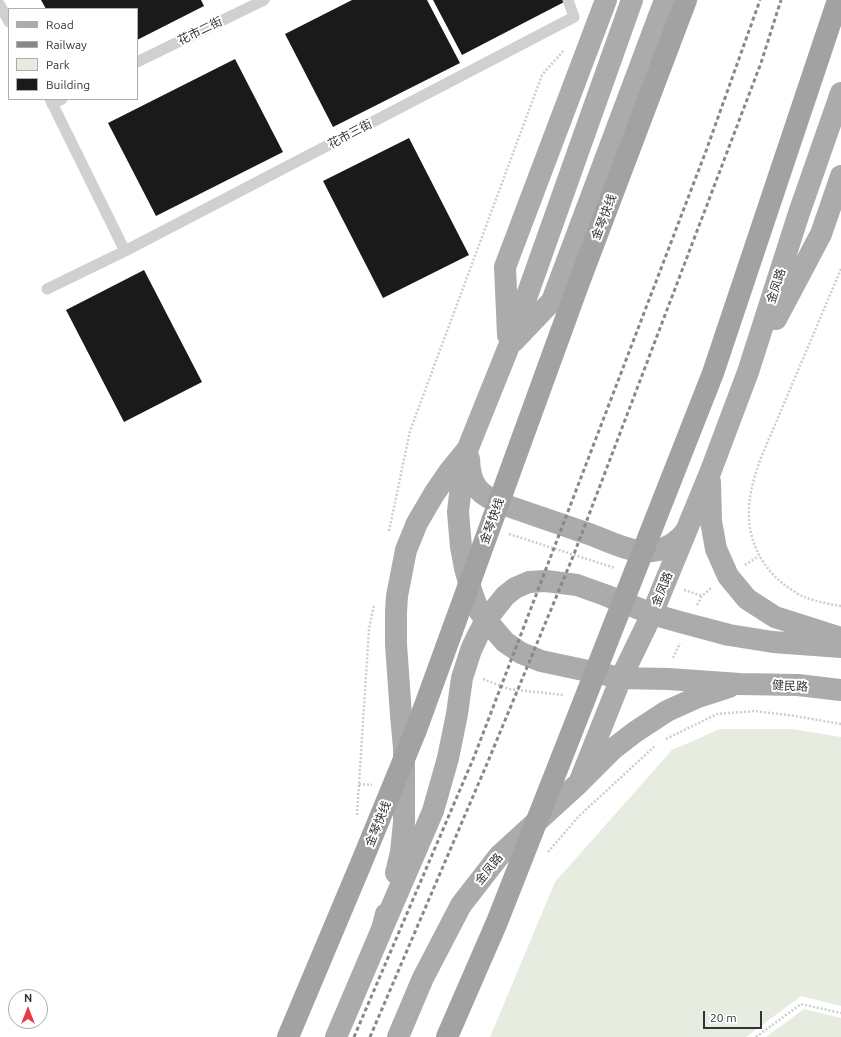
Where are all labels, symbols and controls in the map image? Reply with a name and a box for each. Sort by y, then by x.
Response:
legend [8,8,138,100]
street label: 花市二街 [175,14,225,48]
text: Road [46,18,74,31]
text: Railway [46,38,87,51]
text: Park [46,58,70,71]
text: Building [46,78,90,91]
street label: 花市三街 [325,116,375,152]
street label: 金琴快线 [589,192,619,242]
street label: 金凤路 [764,267,788,305]
street label: 金琴快线 [477,496,507,546]
street label: 金凤路 [649,570,675,608]
street label: 健民路 [772,678,808,694]
street label: 金琴快线 [362,799,394,849]
street label: 金凤路 [472,850,506,888]
north arrow [8,989,48,1029]
text: N [24,992,32,1004]
scale bar [705,1003,764,1029]
text: 20 m [710,1011,737,1024]

